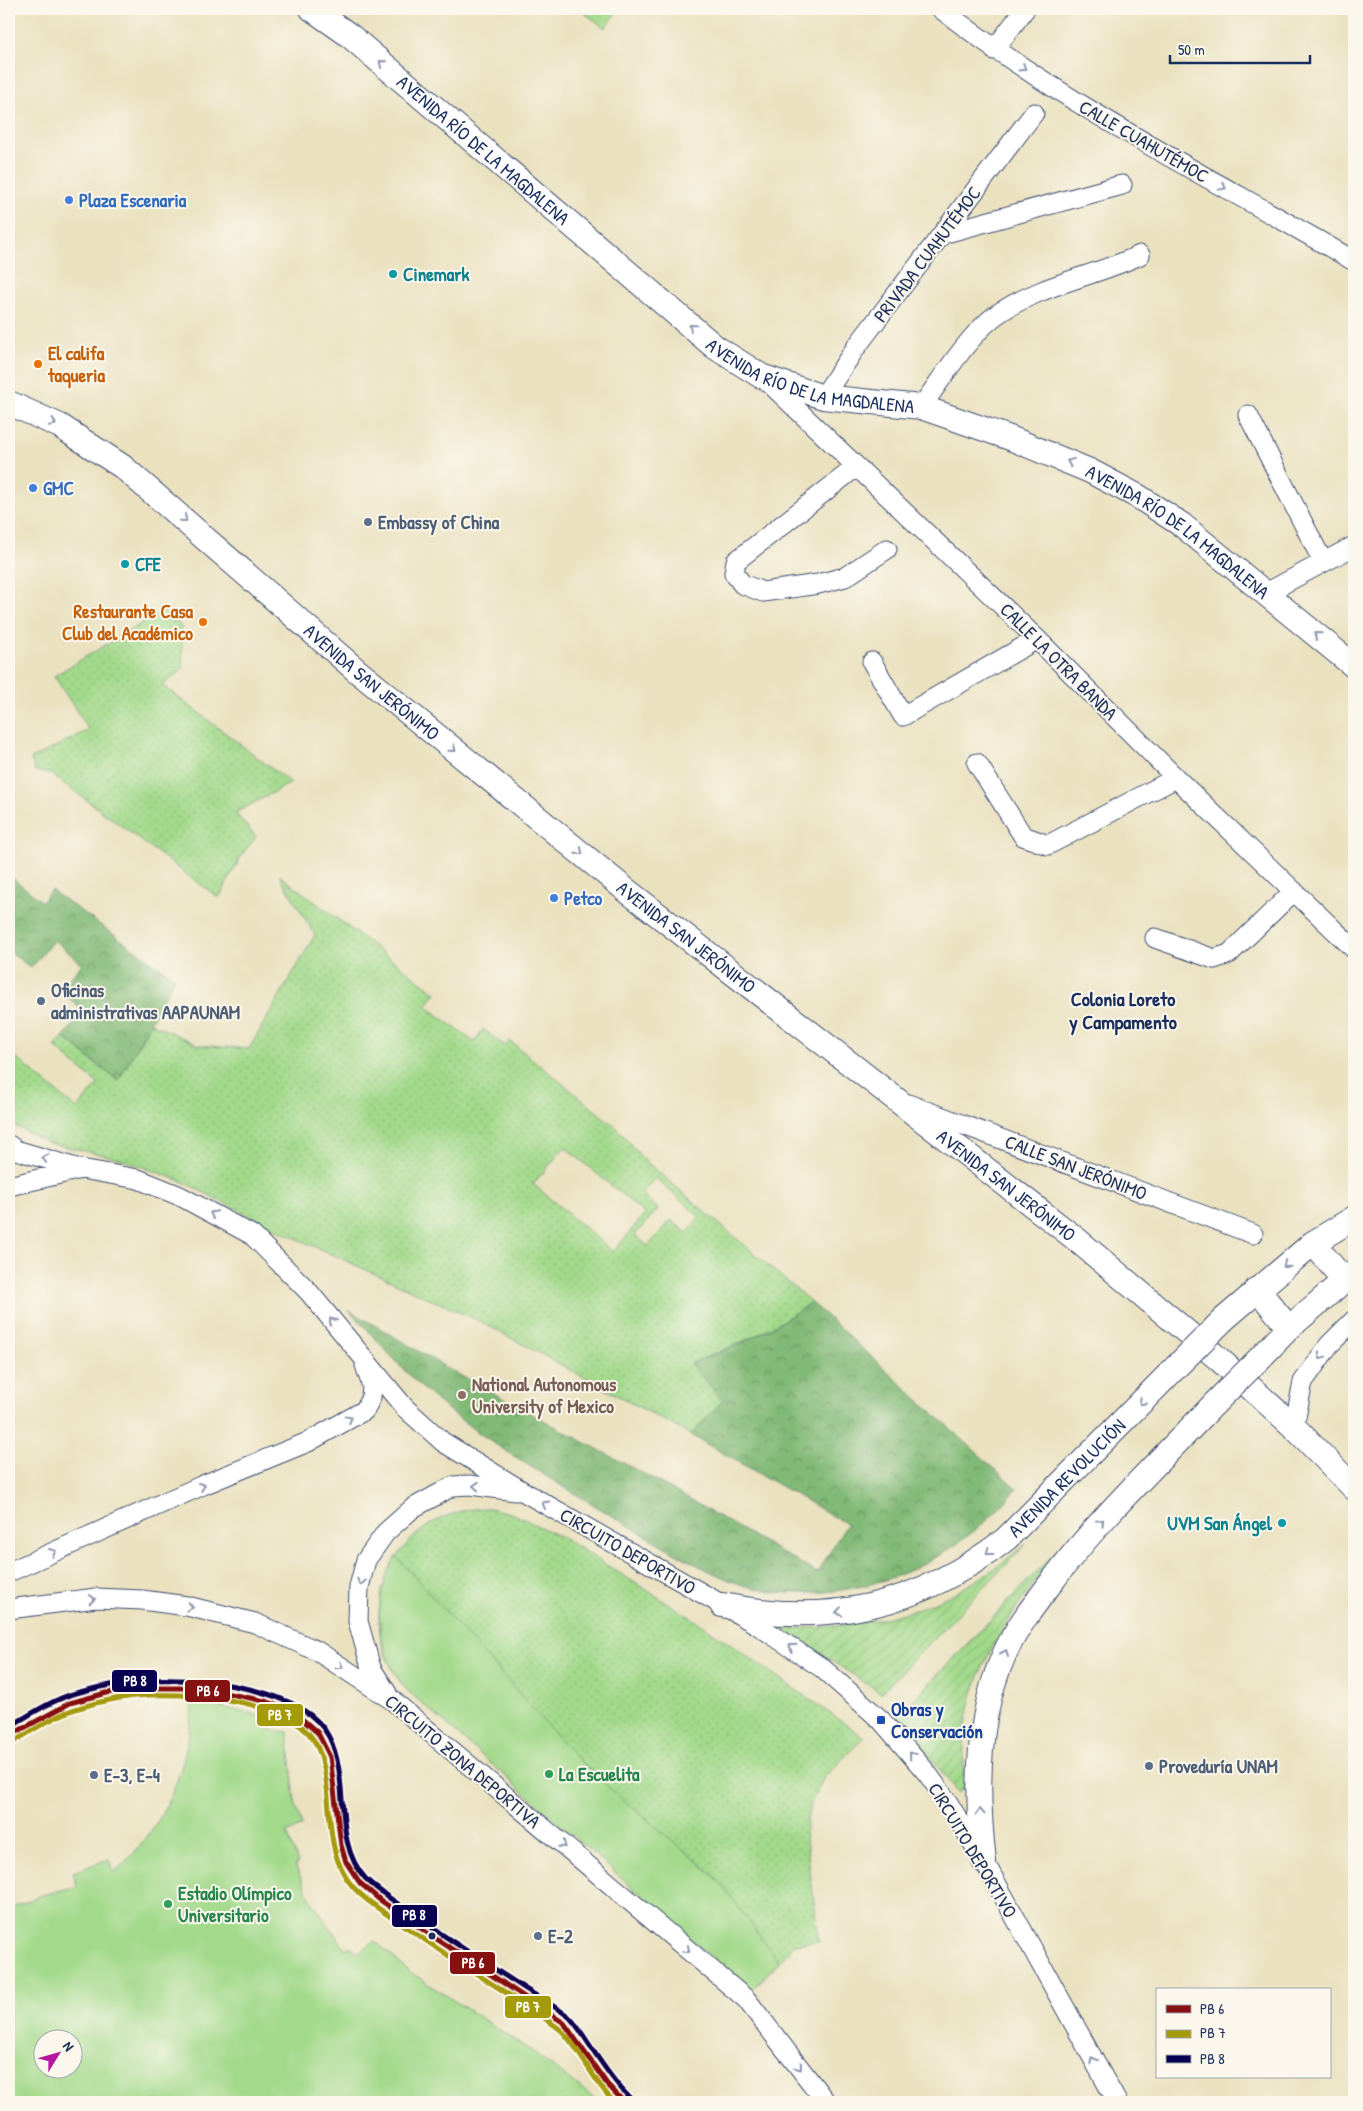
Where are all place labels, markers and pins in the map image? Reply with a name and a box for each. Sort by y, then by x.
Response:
place label: Plaza Escenaria [79,187,187,213]
marker: Plaza Escenaria [63,194,75,206]
place label: Cinemark [403,261,470,287]
marker: Cinemark [387,268,399,280]
place label: El califa taqueria [47,340,106,389]
marker: El califa taqueria [32,358,44,370]
place label: GMC [43,475,74,501]
marker: GMC [27,482,39,494]
place label: Embassy of China [378,509,500,536]
marker: Embassy of China [362,516,374,528]
place label: CFE [135,551,162,577]
marker: CFE [119,558,131,570]
place label: Restaurante Casa Club del Académico [62,598,194,646]
marker: Restaurante Casa Club del Académico [197,616,209,628]
place label: Petco [564,885,603,911]
marker: Petco [548,892,560,904]
place label: Oficinas administrativas AAPAUNAM [51,977,240,1025]
marker: Oficinas administrativas AAPAUNAM [35,995,47,1007]
place label: National Autonomous University of Mexico [472,1371,617,1420]
marker: National Autonomous University of Mexico [456,1389,468,1401]
place label: UVM San Ángel [1167,1510,1273,1537]
marker: UVM San Ángel [1276,1517,1288,1529]
place label: Obras y Conservación [891,1696,983,1744]
marker: Obras y Conservación [875,1714,887,1726]
place label: Proveduría UNAM [1159,1753,1278,1779]
marker: Proveduría UNAM [1143,1760,1155,1772]
place label: La Escuelita [559,1761,640,1787]
place label: E-3, E-4 [104,1762,160,1788]
marker: La Escuelita [543,1768,555,1780]
marker: E-3, E-4 [88,1769,100,1781]
place label: Estadio Olímpico Universitario [178,1880,292,1928]
marker: Estadio Olímpico Universitario [162,1898,174,1910]
place label: E-2 [548,1923,573,1949]
marker: E-2 [532,1930,544,1942]
unlabelled marker [427,1931,437,1941]

